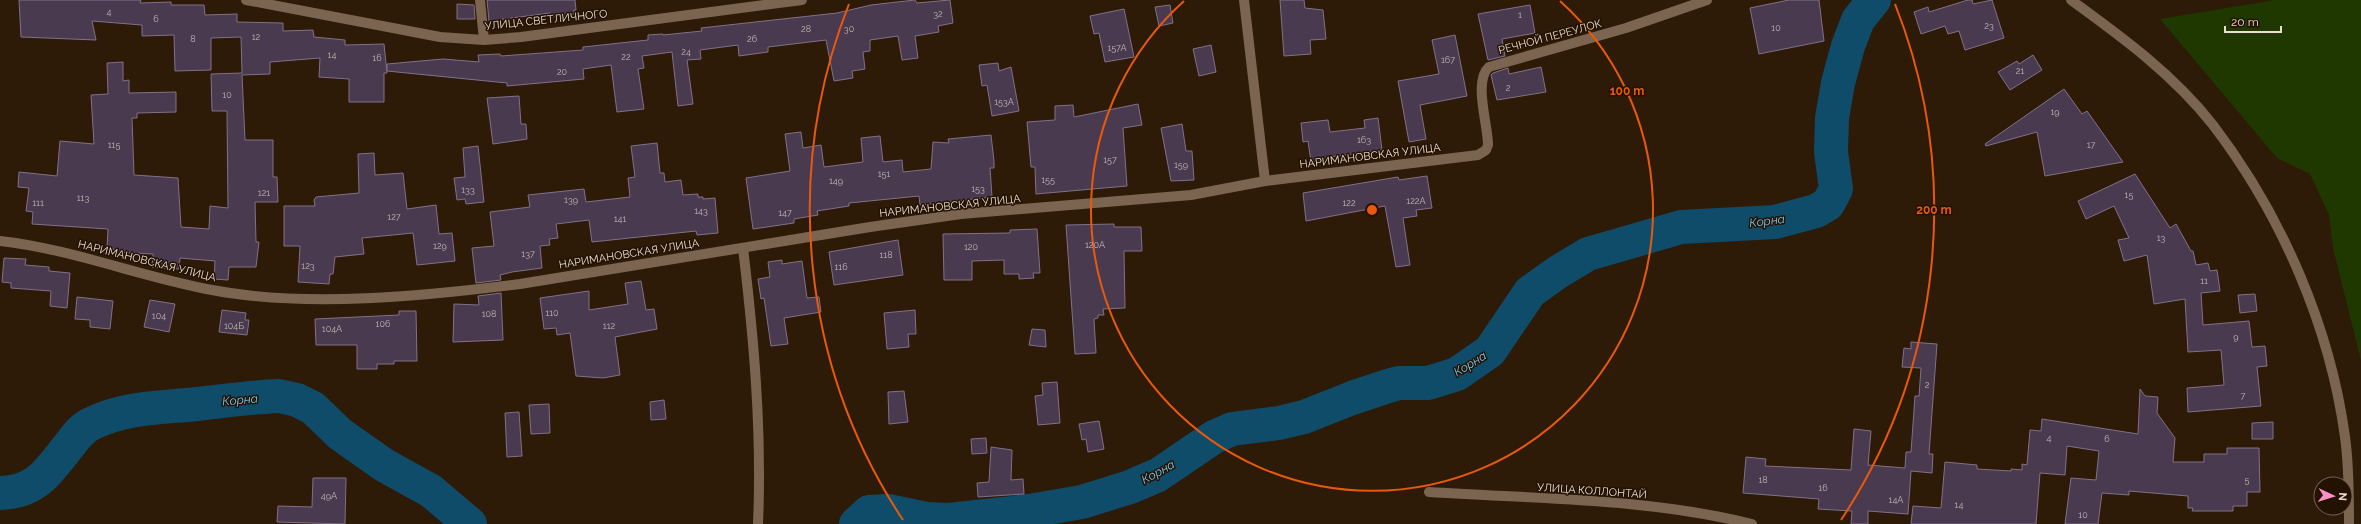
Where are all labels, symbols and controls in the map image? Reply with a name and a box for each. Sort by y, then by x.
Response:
house number: 4 [107,7,112,17]
street label: УЛИЦА СВЕТЛИЧНОГО [484,7,608,33]
scale bar [2225,8,2281,34]
house number: 32 [933,9,943,19]
house number: 1 [1518,10,1522,20]
house number: 6 [153,14,159,24]
text: 20 m [2231,15,2259,29]
street label: РЕЧНОЙ ПЕРЕУЛОК [1497,17,1603,57]
house number: 23 [1984,21,1994,31]
house number: 10 [1771,23,1781,33]
house number: 28 [801,24,811,34]
house number: 30 [844,24,855,34]
house number: 12 [252,32,261,42]
house number: 8 [190,34,196,44]
house number: 26 [747,34,758,44]
house number: 157А [1107,43,1127,53]
house number: 24 [681,47,691,57]
house number: 14 [328,50,336,60]
house number: 22 [621,52,631,62]
house number: 16 [372,53,382,63]
house number: 167 [1441,55,1455,65]
house number: 21 [2016,66,2024,76]
house number: 20 [557,67,568,77]
house number: 2 [1506,83,1511,93]
text: 100 m [1610,84,1644,98]
house number: 10 [222,90,232,100]
house number: 153А [994,97,1014,107]
house number: 19 [2050,107,2060,117]
house number: 163 [1357,135,1371,145]
house number: 115 [108,140,120,150]
house number: 17 [2087,140,2095,150]
street label: НАРИМАНОВСКАЯ УЛИЦА [1299,141,1442,171]
house number: 157 [1103,155,1117,165]
house number: 159 [1174,160,1188,170]
house number: 151 [878,169,890,179]
house number: 155 [1041,175,1055,185]
house number: 149 [829,176,843,186]
house number: 153 [971,184,985,194]
house number: 133 [461,185,475,195]
house number: 121 [258,188,270,198]
house number: 15 [2125,190,2133,200]
street label: НАРИМАНОВСКАЯ УЛИЦА [879,192,1022,220]
house number: 113 [77,193,89,203]
house number: 139 [564,195,578,205]
house number: 122А [1406,196,1426,206]
house number: 111 [32,198,44,208]
house number: 122 [1342,198,1356,208]
centre of rings [1365,203,1379,217]
text: 200 m [1916,203,1952,217]
house number: 143 [694,206,708,216]
house number: 147 [778,208,792,218]
house number: 127 [387,212,401,222]
water label: Корна [1748,212,1786,230]
house number: 141 [614,214,626,224]
house number: 13 [2157,233,2166,243]
street label: НАРИМАНОВСКАЯ УЛИЦА [558,236,701,272]
street label: НАРИМАНОВСКАЯ УЛИЦА [77,238,218,285]
house number: 120А [1085,240,1105,250]
house number: 129 [433,241,447,251]
house number: 120 [964,242,979,252]
house number: 137 [521,249,535,259]
house number: 118 [879,250,893,260]
house number: 123 [301,261,315,271]
house number: 116 [834,262,848,272]
house number: 11 [2200,276,2208,286]
house number: 110 [545,308,559,318]
house number: 108 [482,309,496,319]
house number: 104 [152,311,166,321]
house number: 106 [376,319,391,329]
house number: 104Б [224,321,244,331]
house number: 112 [603,321,616,331]
house number: 104А [322,324,342,334]
house number: 9 [2233,332,2239,342]
water label: Корна [1451,349,1489,379]
house number: 2 [1925,380,1930,390]
water label: Корна [222,391,258,409]
house number: 7 [2241,391,2246,401]
house number: 4 [2047,433,2052,443]
house number: 6 [2104,434,2110,444]
water label: Корна [1139,457,1177,487]
house number: 18 [1758,475,1768,485]
house number: 5 [2245,475,2250,485]
north arrow [2313,476,2353,516]
street label: УЛИЦА КОЛЛОНТАЙ [1537,481,1647,501]
house number: 16 [1818,483,1828,493]
house number: 49А [321,491,337,501]
text: N [2336,492,2349,501]
house number: 14А [1889,495,1903,505]
house number: 14 [1955,500,1963,510]
house number: 10 [2078,510,2088,520]

